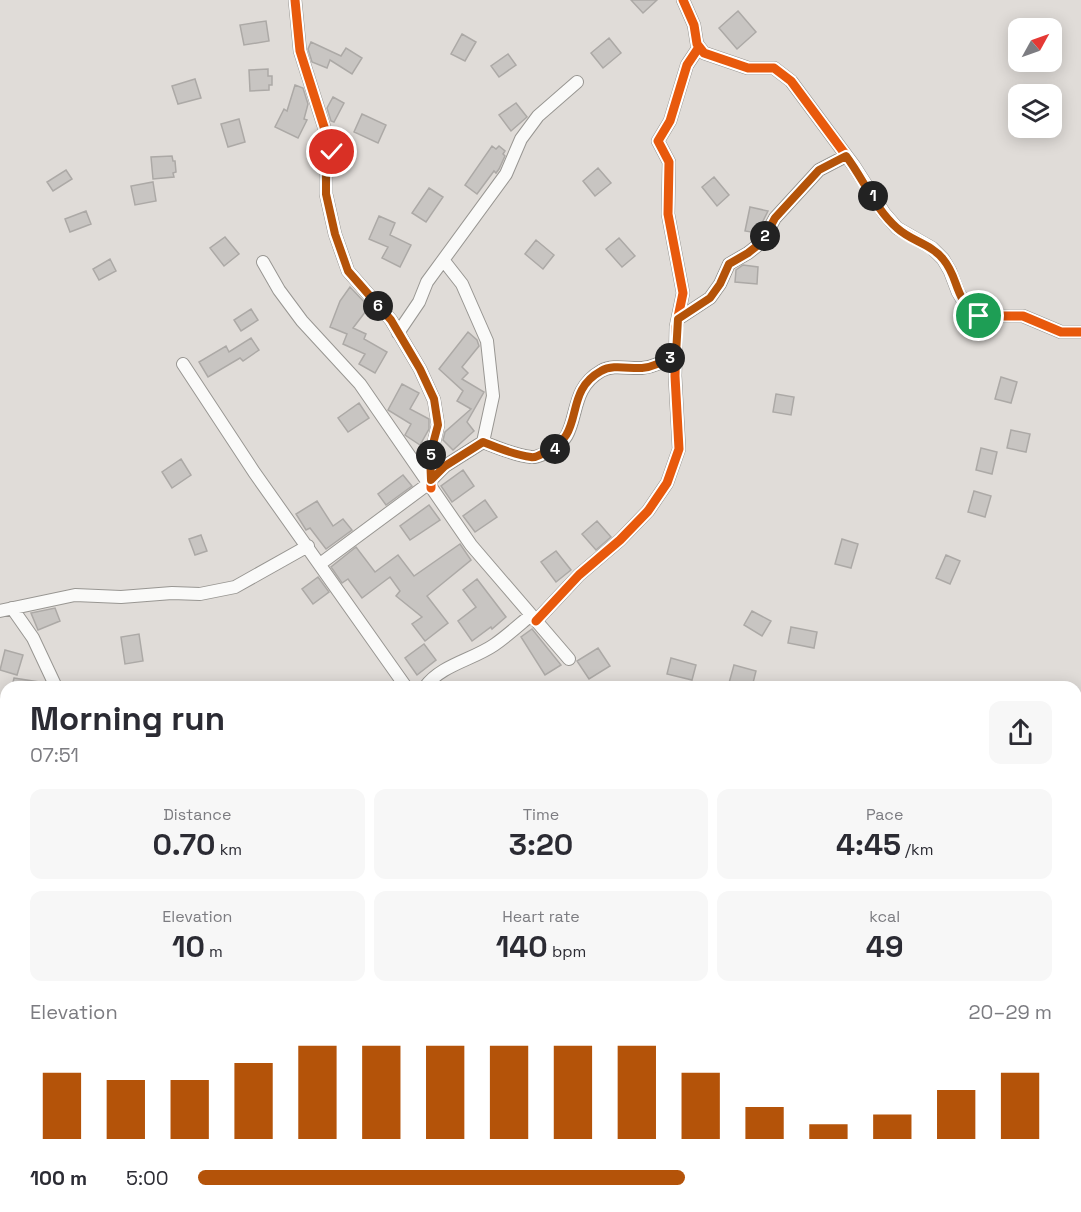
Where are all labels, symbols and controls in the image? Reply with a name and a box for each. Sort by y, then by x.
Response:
north arrow [1008,18,1062,72]
map controls [1008,18,1062,138]
button: layers [1008,84,1062,138]
pin [306,126,357,177]
icon: check [315,135,348,168]
pin: 1 [858,181,888,211]
text: 1 [869,185,877,206]
pin: 2 [750,221,780,251]
text: 2 [760,225,770,246]
pin [953,290,1004,341]
pin: 6 [363,291,393,321]
text: 6 [373,295,383,316]
icon: arrive [962,299,995,332]
pin: 3 [655,343,685,373]
text: 3 [665,347,675,368]
pin: 4 [540,434,570,464]
text: 4 [550,438,560,459]
pin: 5 [416,440,446,470]
text: 5 [426,444,436,465]
text: Morning run [30,698,225,740]
button: share [989,701,1052,764]
text: 07:51 [30,742,79,768]
text: Distance [163,804,231,825]
text: Time [523,804,559,825]
text: Pace [866,804,903,825]
text: 0.70 [153,825,216,864]
text: 3:20 [509,825,573,864]
text: 4:45 [836,825,901,864]
text: km [216,839,242,860]
text: /km [901,839,933,860]
text: Elevation [162,906,232,927]
text: Heart rate [502,906,580,927]
text: kcal [869,906,900,927]
text: 10 [172,927,205,966]
text: 140 [496,927,548,966]
text: 49 [866,927,903,966]
text: m [205,941,223,962]
text: bpm [548,941,586,962]
text: Elevation [30,999,118,1025]
text: 20–29 m [968,999,1052,1025]
text: 100 m [30,1165,87,1191]
text: 5:00 [126,1165,169,1191]

